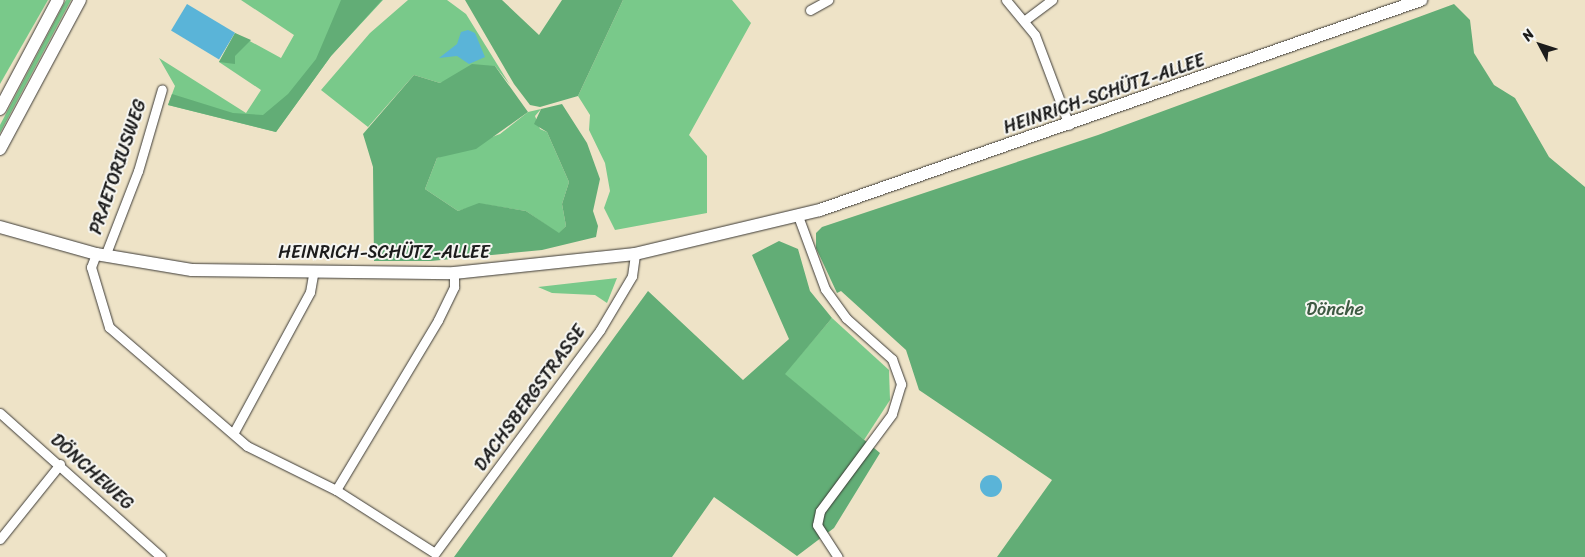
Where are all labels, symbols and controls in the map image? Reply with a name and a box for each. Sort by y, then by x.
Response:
north arrow [1515,20,1565,70]
text: N [1515,23,1541,47]
street label: HEINRICH-SCHÜTZ-ALLEE [1001,49,1207,139]
street label: PRAETORIUSWEG [85,97,151,237]
street label: HEINRICH-SCHÜTZ-ALLEE [278,241,490,263]
park label: Dönche [1306,298,1364,320]
street label: DACHSBERGSTRASSE [470,321,590,475]
street label: DÖNCHEWEG [46,429,138,515]

